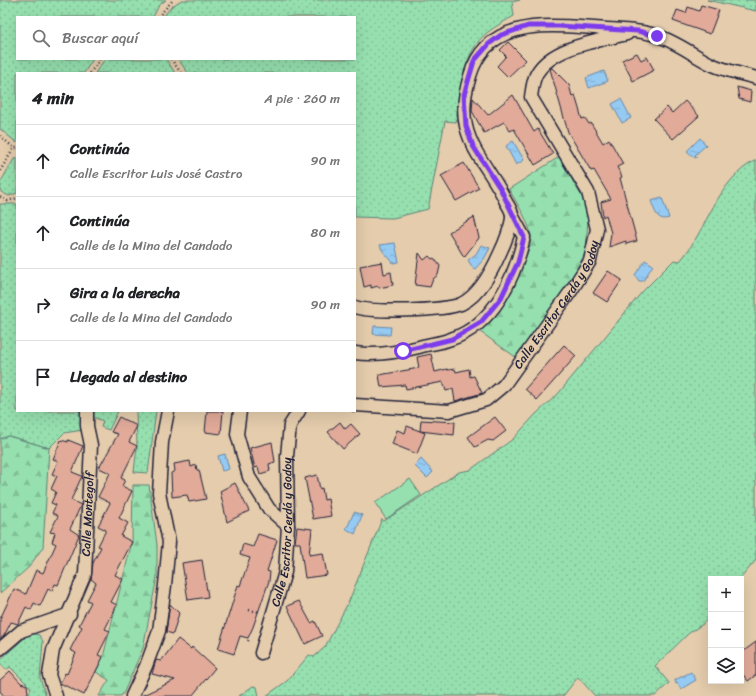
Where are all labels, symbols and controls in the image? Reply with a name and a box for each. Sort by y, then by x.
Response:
search box [16,16,356,60]
text: Buscar aquí [62,25,139,51]
icon: search [30,27,52,49]
route end [648,27,666,45]
text: 4 min [32,83,74,113]
text: A pie · 260 m [264,87,340,110]
text: Continúa [70,136,129,162]
text: 90 m [310,149,340,172]
icon: ahead [32,150,54,172]
text: Calle Escritor Luis José Castro [70,162,242,185]
text: Continúa [70,208,129,234]
text: 80 m [311,221,340,244]
icon: ahead [32,222,54,244]
text: Calle de la Mina del Candado [70,234,232,257]
street label: Calle Escritor Cerdá y Godoy [508,237,605,374]
text: Gira a la derecha [70,280,180,306]
text: 90 m [310,293,340,316]
icon: right [32,294,54,316]
text: Calle de la Mina del Candado [70,306,232,329]
route start [394,342,412,360]
text: Llegada al destino [70,364,187,390]
icon: arrive [32,366,54,388]
street label: Calle Escritor Cerdá y Godoy [264,457,299,609]
street label: Calle Montegolf [75,469,101,557]
map controls [708,576,744,684]
button: + [708,576,744,612]
button: − [708,612,744,648]
button: layers [708,648,744,684]

